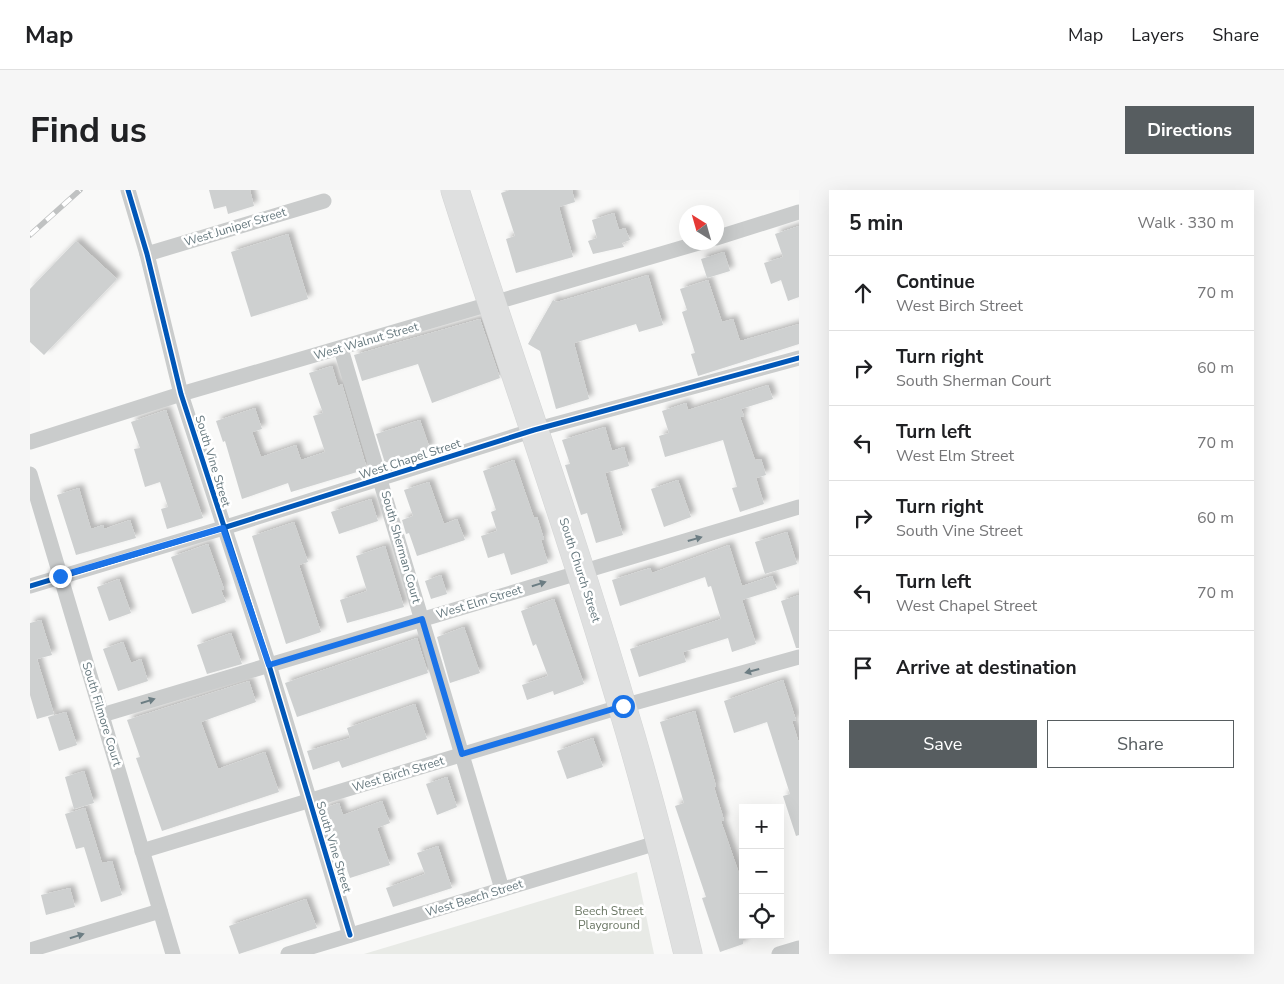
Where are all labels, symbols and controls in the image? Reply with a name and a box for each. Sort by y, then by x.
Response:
text: Map [25,19,73,51]
text: Map [1068,23,1103,47]
text: Layers [1131,23,1184,47]
text: Share [1212,23,1259,47]
button: Directions [1125,106,1254,154]
text: Find us [30,107,147,154]
street label: West Juniper Street [182,204,289,250]
north arrow [679,205,724,250]
text: 5 min [849,209,903,237]
text: Walk · 330 m [1138,212,1234,234]
text: Continue [896,269,975,295]
icon: ahead [849,279,877,307]
text: 70 m [1197,282,1234,304]
text: West Birch Street [896,295,1023,317]
street label: West Walnut Street [312,318,421,364]
text: Turn right [896,344,983,370]
icon: right [849,354,877,382]
text: 60 m [1197,357,1234,379]
text: South Sherman Court [896,370,1051,392]
street label: South Vine Street [191,413,235,510]
text: Turn left [896,419,971,445]
icon: left [849,429,877,457]
text: 70 m [1197,432,1234,454]
street label: West Chapel Street [357,435,464,483]
text: West Elm Street [896,445,1014,467]
street label: South Sherman Court [377,489,425,606]
text: Turn right [896,494,983,520]
icon: right [849,504,877,532]
text: 60 m [1197,507,1234,529]
street label: South Church Street [556,516,605,625]
text: South Vine Street [896,520,1023,542]
one-way arrow [687,534,702,542]
route end [49,565,72,588]
text: Turn left [896,569,971,595]
one-way arrow [531,579,546,587]
icon: left [849,579,877,607]
street label: West Elm Street [434,581,524,623]
text: 70 m [1197,582,1234,604]
text: West Chapel Street [896,595,1037,617]
icon: arrive [849,654,877,682]
text: Arrive at destination [896,655,1077,681]
street label: South Filmore Court [79,660,126,769]
one-way arrow [745,667,760,675]
route start [612,695,635,718]
one-way arrow [141,696,156,704]
button: Save [849,720,1037,768]
button: Share [1047,720,1234,768]
street label: West Birch Street [350,752,447,796]
street label: South Vine Street [312,799,356,896]
map controls [739,804,784,939]
button: + [739,804,784,849]
button: − [739,849,784,894]
street label: West Beech Street [423,875,525,920]
button: locate [739,894,784,939]
park label: Beech Street Playground [574,903,644,933]
one-way arrow [69,931,84,939]

